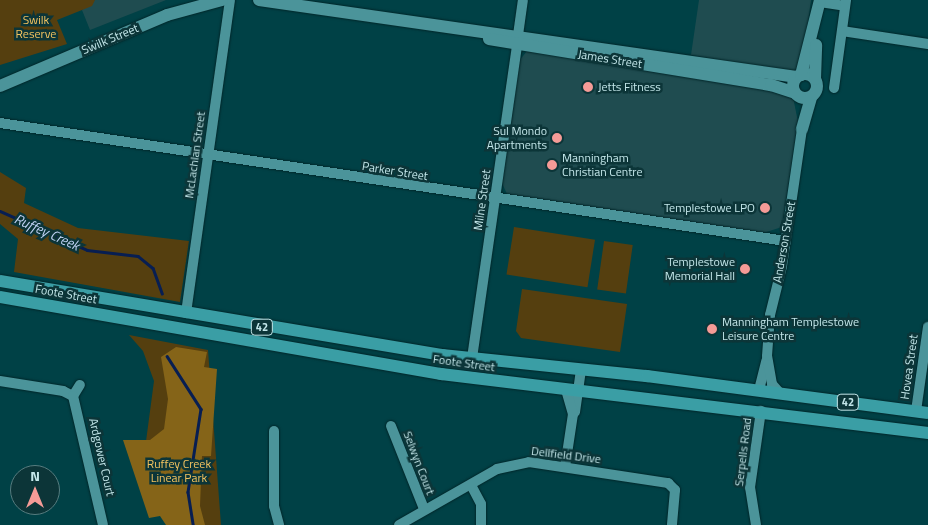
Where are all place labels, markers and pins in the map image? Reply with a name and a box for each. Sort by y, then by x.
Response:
place label: Jetts Fitness [598,80,661,94]
marker: Jetts Fitness [582,81,594,93]
place label: Sul Mondo Apartments [487,124,547,152]
marker: Sul Mondo Apartments [551,132,563,144]
place label: Manningham Christian Centre [562,151,642,179]
marker: Manningham Christian Centre [546,159,558,171]
place label: Templestowe LPO [664,201,755,215]
marker: Templestowe LPO [759,202,771,214]
place label: Templestowe Memorial Hall [665,255,735,283]
marker: Templestowe Memorial Hall [739,263,751,275]
place label: Manningham Templestowe Leisure Centre [722,315,859,343]
marker: Manningham Templestowe Leisure Centre [706,323,718,335]

